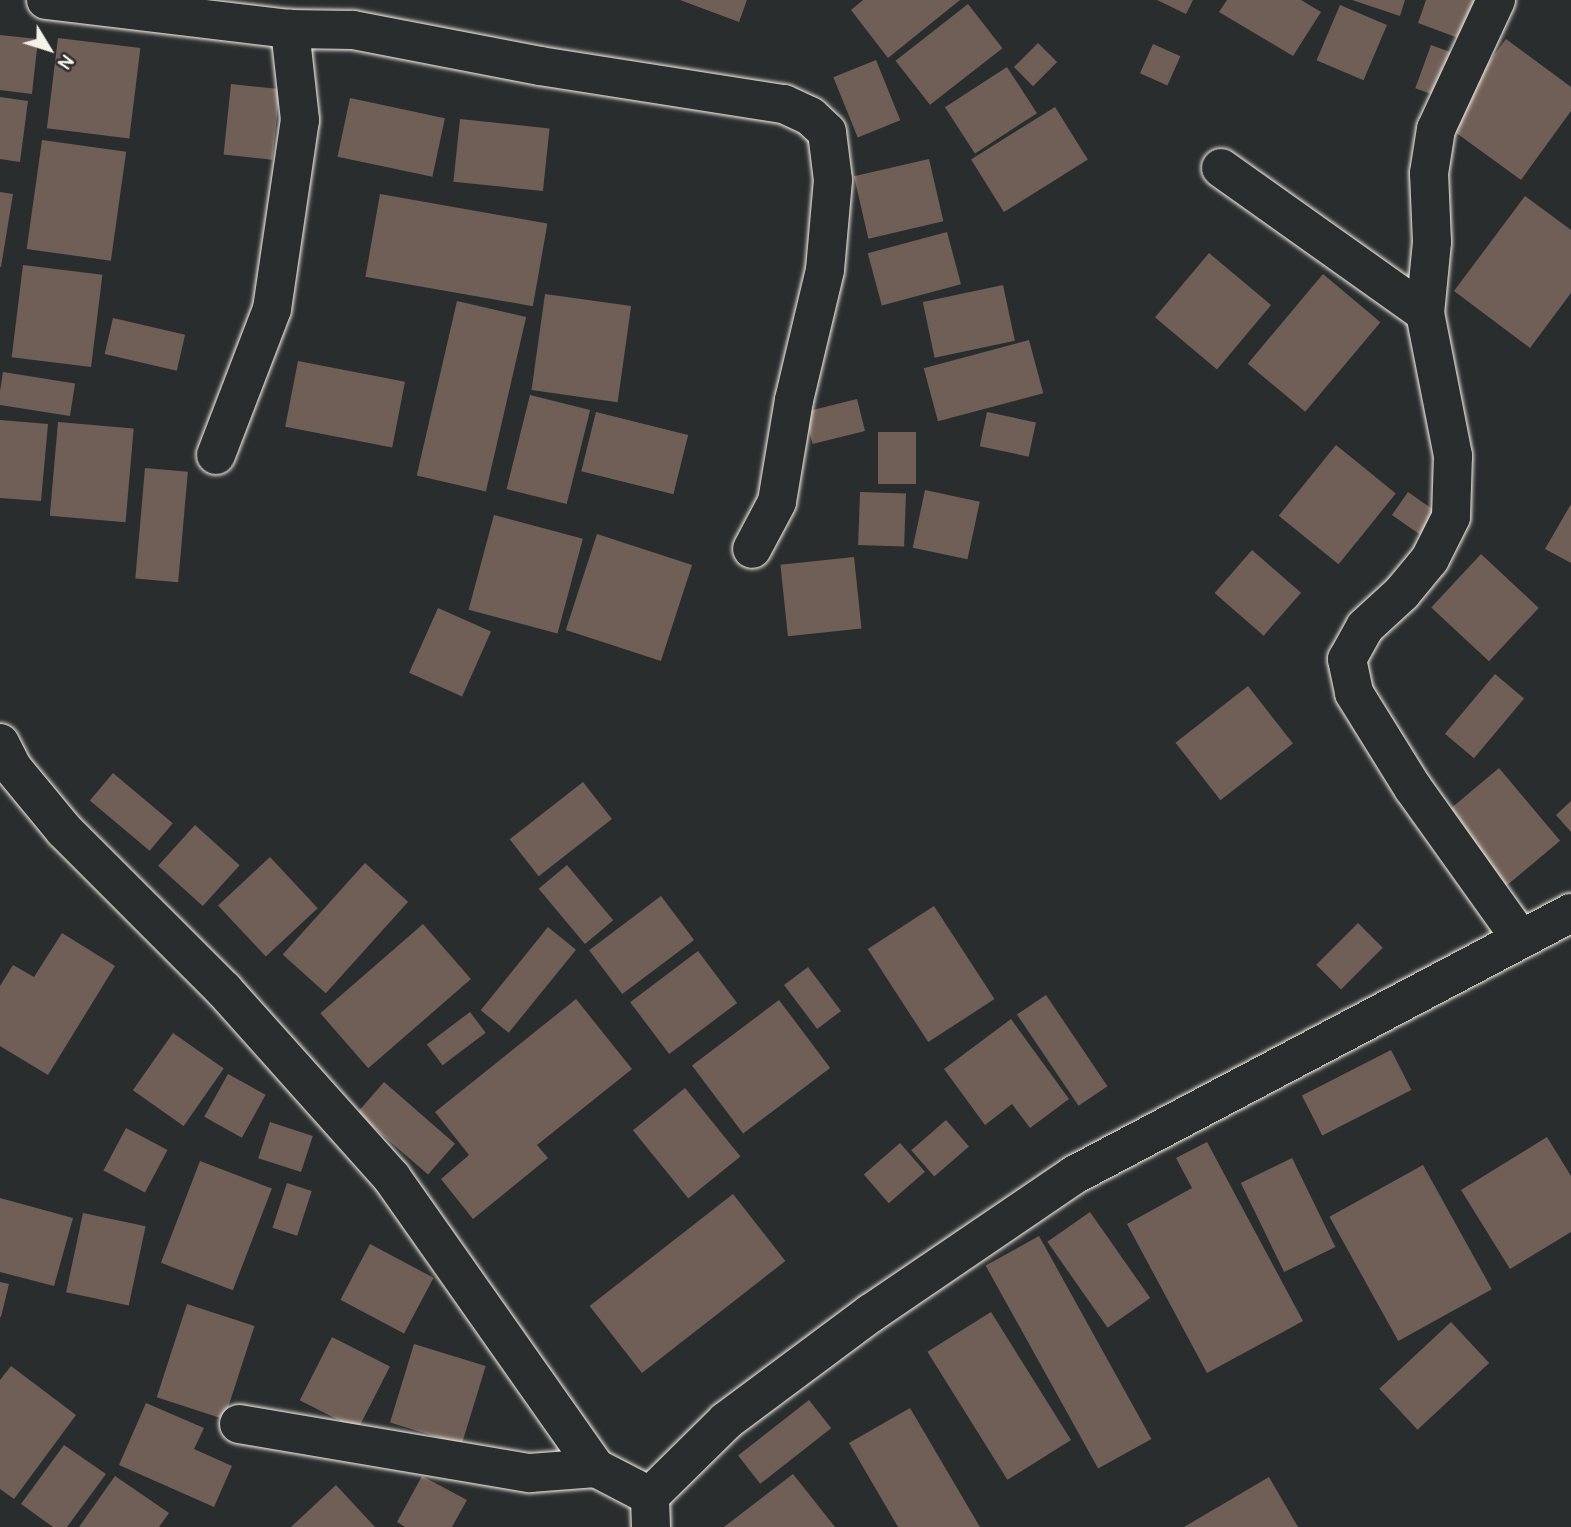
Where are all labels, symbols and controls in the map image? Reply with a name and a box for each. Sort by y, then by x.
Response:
north arrow [14,14,84,84]
text: N [52,49,79,74]

